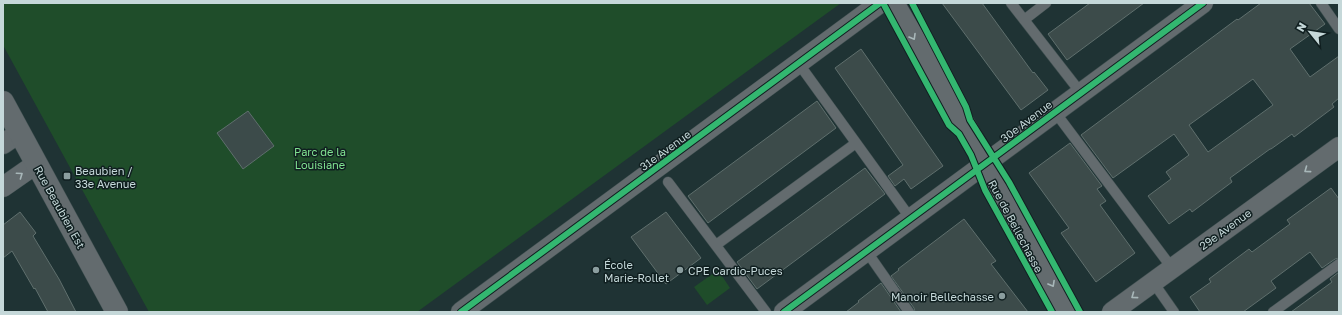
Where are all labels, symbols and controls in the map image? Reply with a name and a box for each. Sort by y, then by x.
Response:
north arrow [1290,12,1330,52]
text: N [1293,20,1309,34]
one-way arrow [908,33,915,40]
street label: 30e Avenue [998,97,1054,145]
street label: 31e Avenue [637,127,693,173]
park label: Parc de la Louisiane [294,145,346,171]
street label: Rue Beaubien Est [32,164,88,250]
place label: Beaubien / 33e Avenue [75,164,136,190]
one-way arrow [1305,165,1312,172]
marker: Beaubien / 33e Avenue [62,171,72,181]
one-way arrow [15,173,22,180]
street label: Rue de Bellechasse [986,177,1046,275]
street label: 29e Avenue [1197,206,1253,252]
place label: École Marie-Rollet [604,258,669,284]
place label: CPE Cardio-Puces [688,264,783,277]
marker: École Marie-Rollet [591,265,601,275]
marker: CPE Cardio-Puces [675,265,685,275]
one-way arrow [1048,280,1055,287]
place label: Manoir Bellechasse [891,290,994,303]
marker: Manoir Bellechasse [997,291,1007,301]
one-way arrow [1132,291,1139,298]

